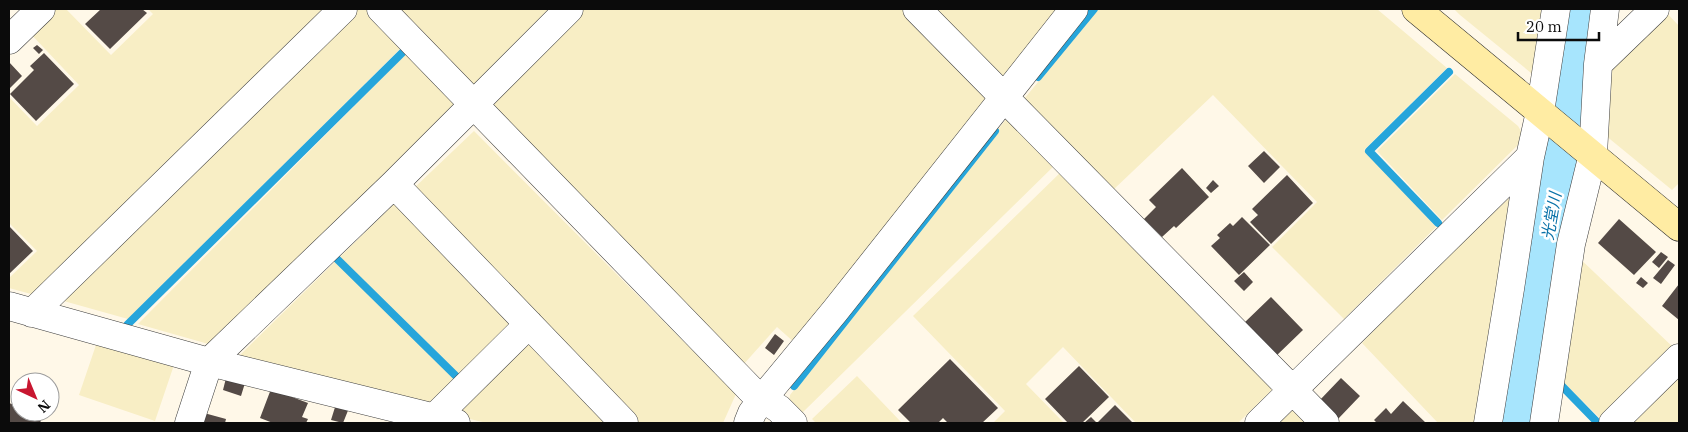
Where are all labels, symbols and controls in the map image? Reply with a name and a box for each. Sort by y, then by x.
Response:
scale bar [1518,10,1599,42]
text: 20 m [1526,17,1562,36]
water label: 光堂川 [1537,189,1565,241]
north arrow [10,372,60,422]
text: N [34,396,54,417]

